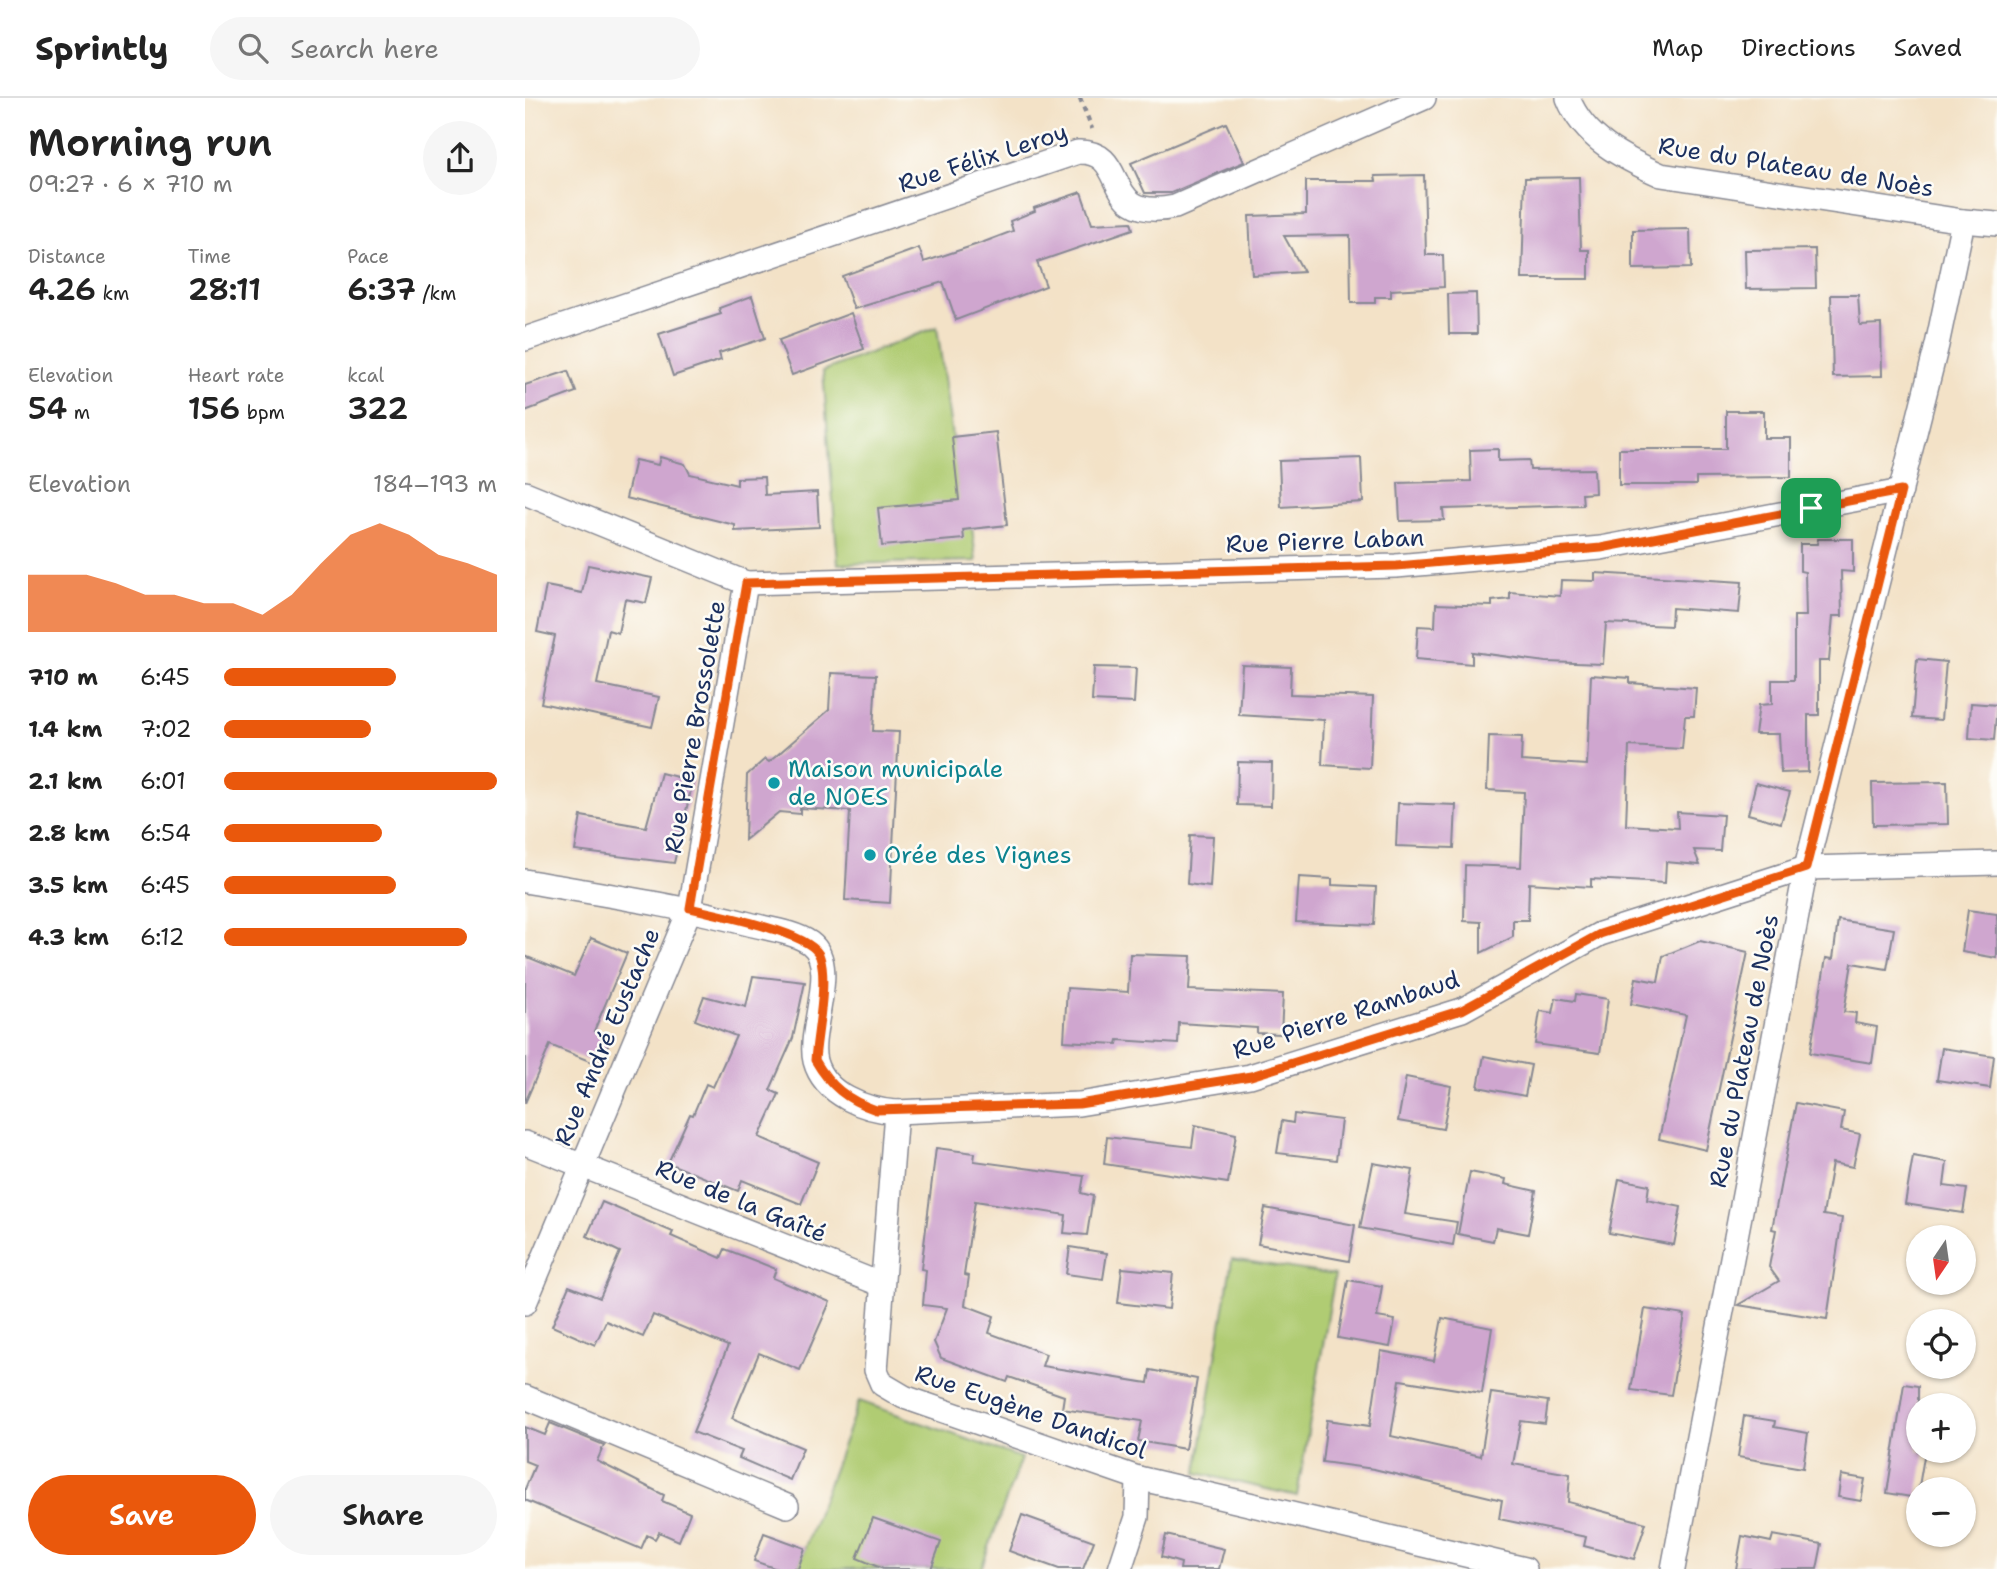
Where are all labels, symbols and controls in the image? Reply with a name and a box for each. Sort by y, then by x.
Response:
search box [210,17,700,80]
text: Sprintly [35,26,168,71]
icon: search [234,29,272,67]
text: Search here [290,31,439,66]
text: Map [1652,32,1703,64]
text: Directions [1741,32,1856,64]
text: Saved [1894,32,1962,64]
street label: Rue Félix Leroy [894,116,1072,200]
text: Morning run [28,117,272,168]
button: share [423,121,497,195]
street label: Rue du Plateau de Noès [1656,129,1936,205]
text: 09:27 · 6 × 710 m [28,169,232,199]
text: Distance [28,244,106,269]
text: Time [188,244,231,269]
text: Pace [347,244,389,269]
text: 4.26 [28,269,96,310]
text: 28:11 [188,269,261,310]
text: 6:37 [347,269,416,310]
text: km [96,281,129,306]
text: /km [416,281,457,306]
text: Elevation [28,363,113,388]
text: Heart rate [188,363,284,388]
text: kcal [347,363,384,388]
text: 54 [28,388,67,429]
text: 156 [188,388,240,429]
text: 322 [347,388,408,429]
text: m [67,400,90,425]
text: bpm [240,400,285,425]
text: Elevation [28,469,131,499]
text: 184–193 m [373,469,497,499]
pin [1781,478,1841,538]
icon: arrive [1792,489,1830,527]
street label: Rue Pierre Laban [1225,522,1425,560]
street label: Rue Pierre Brossolette [657,598,733,856]
text: 710 m [28,662,98,692]
text: 6:45 [140,662,190,692]
text: 1.4 km [28,714,102,744]
text: 7:02 [140,714,192,744]
place label: Maison municipale de NOES [788,753,1003,813]
text: 2.1 km [28,766,102,796]
text: 6:01 [140,766,186,796]
marker: Maison municipale de NOES [766,775,782,791]
text: 2.8 km [28,818,110,848]
text: 6:54 [140,818,191,848]
place label: Orée des Vignes [884,839,1072,871]
marker: Orée des Vignes [862,847,878,863]
text: 3.5 km [28,870,108,900]
text: 6:45 [140,870,190,900]
street label: Rue du Plateau de Noès [1702,911,1786,1191]
text: 4.3 km [28,922,109,952]
text: 6:12 [140,922,185,952]
street label: Rue André Eustache [547,923,667,1151]
street label: Rue Pierre Rambaud [1229,963,1463,1067]
street label: Rue de la Gaîté [651,1152,831,1250]
north arrow [1906,1225,1976,1295]
map controls [1906,1225,1976,1547]
button: locate [1906,1309,1976,1379]
street label: Rue Eugène Dandicol [911,1357,1152,1467]
button: + [1906,1393,1976,1463]
button: Save [28,1475,256,1555]
button: Share [270,1475,497,1555]
button: − [1906,1477,1976,1547]

